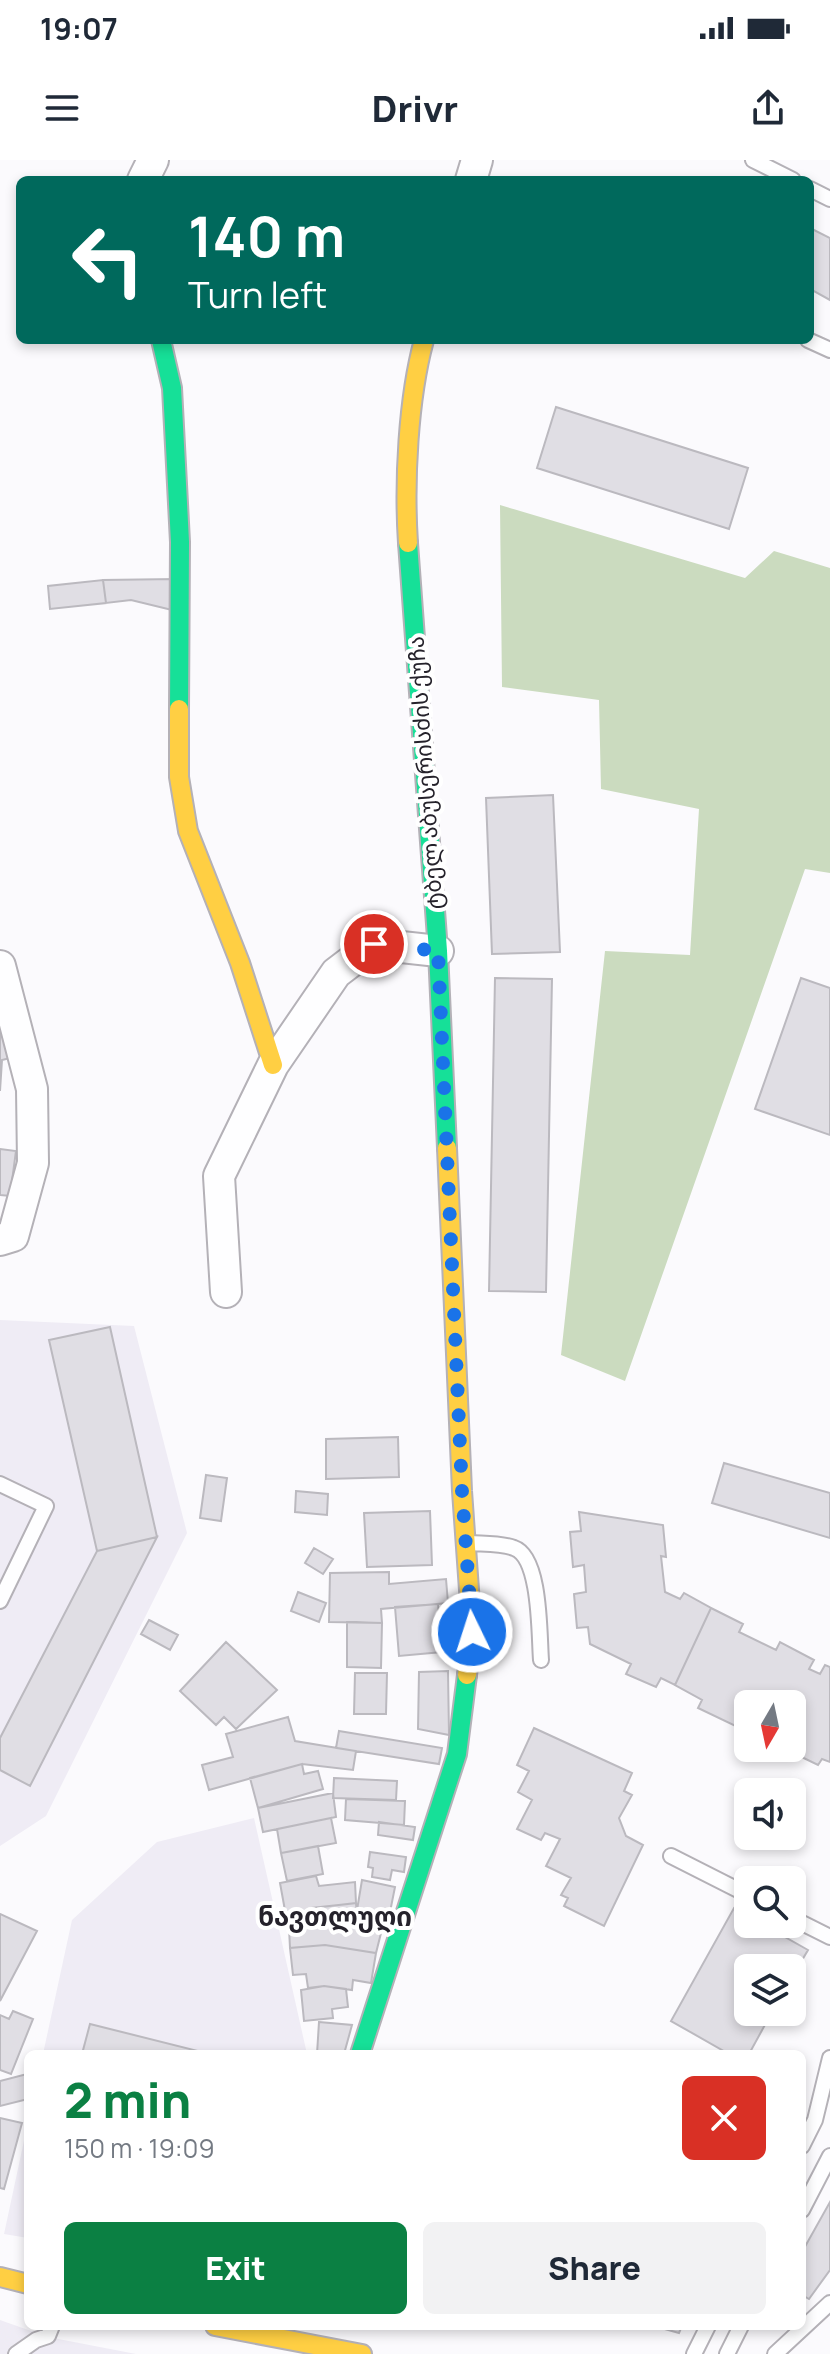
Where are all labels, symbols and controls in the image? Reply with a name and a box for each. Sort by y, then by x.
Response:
text: 19:07 [40,8,118,49]
text: Drivr [372,84,458,133]
icon: menu [40,86,84,130]
icon: share [746,86,790,130]
text: 140 m [188,197,345,274]
icon: left [56,208,160,312]
text: Turn left [188,270,327,319]
street label: ტბელ აბუსერისძის ქუჩა [400,635,450,911]
pin [340,910,408,978]
icon: arrive [352,922,396,966]
position arrow [430,1590,514,1674]
north arrow [734,1690,806,1762]
map controls [734,1690,806,2026]
button: sound [734,1778,806,1850]
button: search [734,1866,806,1938]
district label: ნავთლუღი [258,1898,412,1934]
button: layers [734,1954,806,2026]
text: 2 min [64,2067,191,2132]
button: close [682,2076,766,2160]
text: 150 m · 19:09 [64,2130,215,2166]
button: Exit [64,2222,407,2314]
button: Share [423,2222,766,2314]

